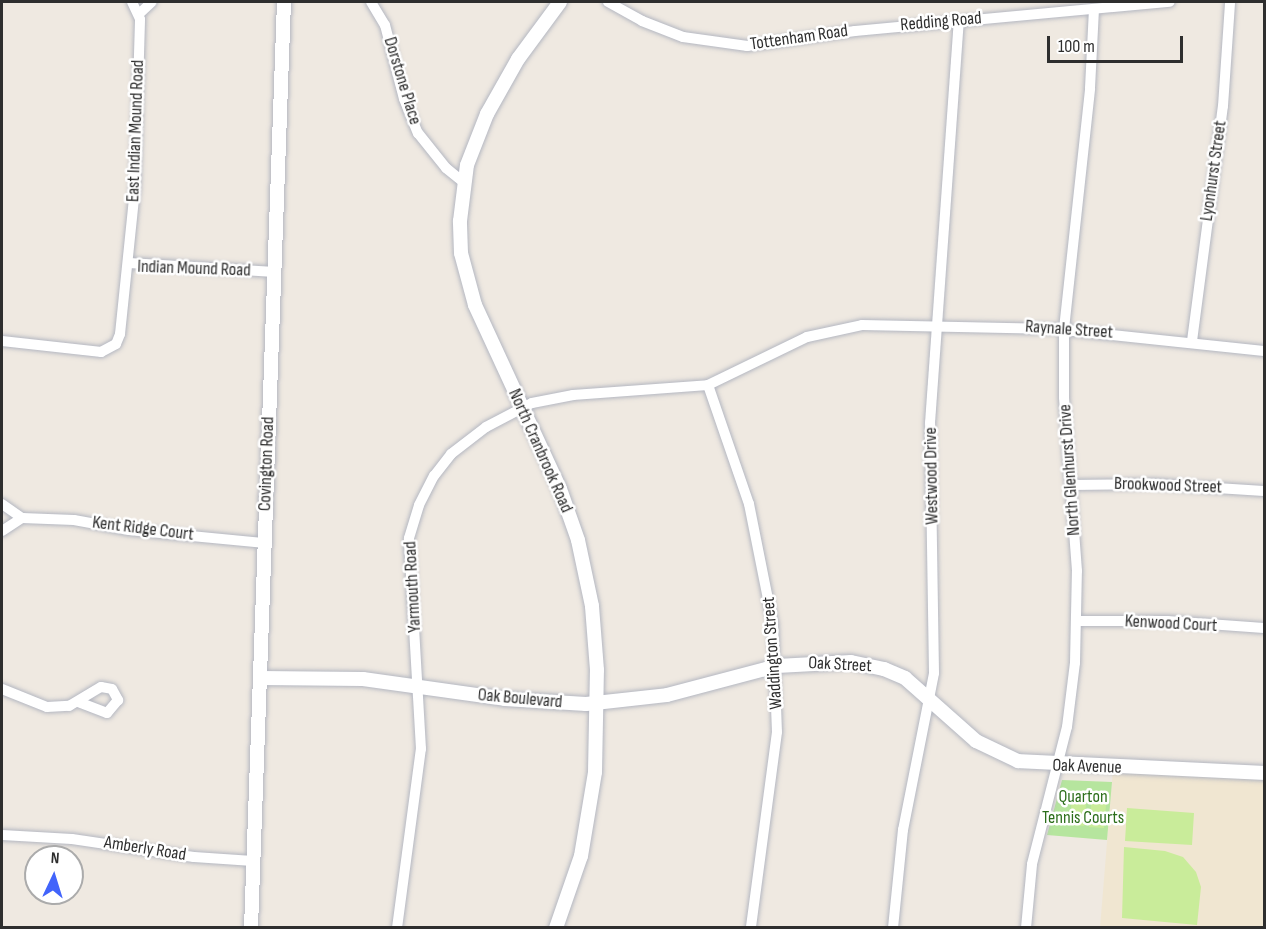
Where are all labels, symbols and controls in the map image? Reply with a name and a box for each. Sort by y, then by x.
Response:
street label: Redding Road [899,8,983,36]
street label: Tottenham Road [749,20,849,56]
scale bar [1050,24,1186,62]
street label: Dorstone Place [378,35,426,127]
text: 100 m [1058,36,1095,57]
street label: East Indian Mound Road [123,60,149,202]
street label: Lyonhurst Street [1196,119,1232,223]
street label: Indian Mound Road [137,256,251,282]
street label: Raynale Street [1024,316,1114,344]
street label: North Cranbrook Road [503,386,577,516]
street label: North Glenhurst Drive [1055,404,1085,536]
street label: Covington Road [255,416,279,512]
street label: Westwood Drive [920,427,944,525]
street label: Brookwood Street [1114,473,1222,499]
street label: Kent Ridge Court [91,512,195,546]
street label: Yarmouth Road [400,541,426,633]
street label: Waddington Street [758,596,788,710]
street label: Kenwood Court [1124,611,1218,637]
street label: Oak Street [808,653,872,677]
street label: Oak Boulevard [477,685,563,713]
street label: Oak Avenue [1052,755,1122,779]
park label: Quarton Tennis Courts [1042,787,1124,830]
street label: Amberly Road [103,832,187,866]
north arrow [24,845,84,905]
text: N [50,849,60,868]

